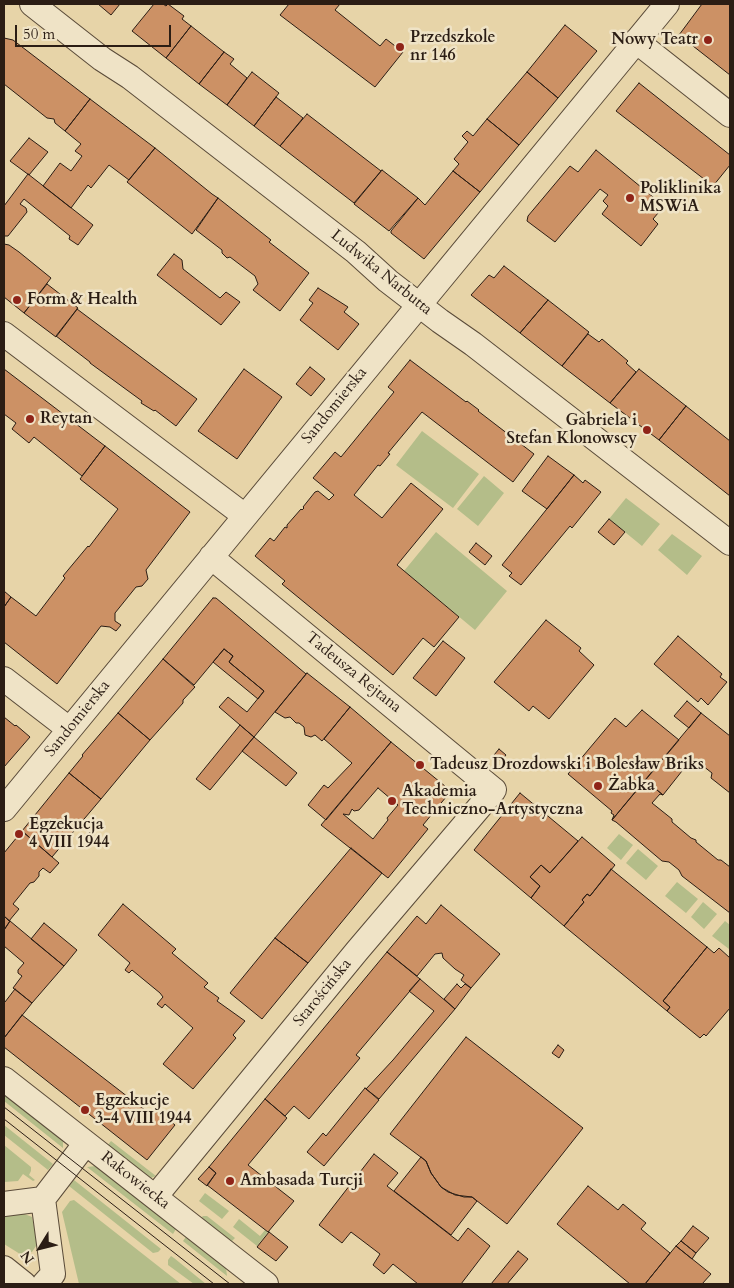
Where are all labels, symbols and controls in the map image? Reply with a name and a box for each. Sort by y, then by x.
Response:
scale bar [18,15,174,47]
text: 50 m [23,24,55,44]
place label: Przedszkole nr 146 [410,28,495,66]
place label: Nowy Teatr [611,30,698,50]
marker: Nowy Teatr [702,34,714,46]
marker: Przedszkole nr 146 [394,41,406,53]
place label: Poliklinika MSWiA [640,179,721,217]
marker: Poliklinika MSWiA [624,192,636,204]
street label: Ludwika Narbutta [326,226,436,320]
place label: Form & Health [27,290,138,310]
marker: Form & Health [11,294,23,306]
street label: Sandomierska [298,364,372,448]
place label: Reytan [40,409,93,429]
place label: Gabriela i Stefan Klonowscy [506,411,637,449]
marker: Reytan [24,413,36,425]
marker: Gabriela i Stefan Klonowscy [641,424,653,436]
street label: Tadeusza Rejtana [301,628,405,718]
street label: Sandomierska [41,677,115,761]
place label: Tadeusz Drozdowski i Bolesław Briks [430,755,704,775]
marker: Tadeusz Drozdowski i Bolesław Briks [414,759,426,771]
place label: Żabka [608,776,655,796]
marker: Żabka [592,780,604,792]
place label: Akademia Techniczno-Artystyczna [402,782,583,820]
marker: Akademia Techniczno-Artystyczna [386,795,398,807]
place label: Egzekucja 4 VIII 1944 [29,815,110,853]
marker: Egzekucja 4 VIII 1944 [13,828,25,840]
street label: Starościńska [290,955,356,1031]
place label: Egzekucje 3-4 VIII 1944 [95,1091,191,1129]
marker: Egzekucje 3-4 VIII 1944 [79,1104,91,1116]
street label: Rakowiecka [97,1148,173,1214]
place label: Ambasada Turcji [240,1171,363,1191]
marker: Ambasada Turcji [224,1175,236,1187]
north arrow [15,1223,65,1273]
text: N [16,1247,39,1268]

